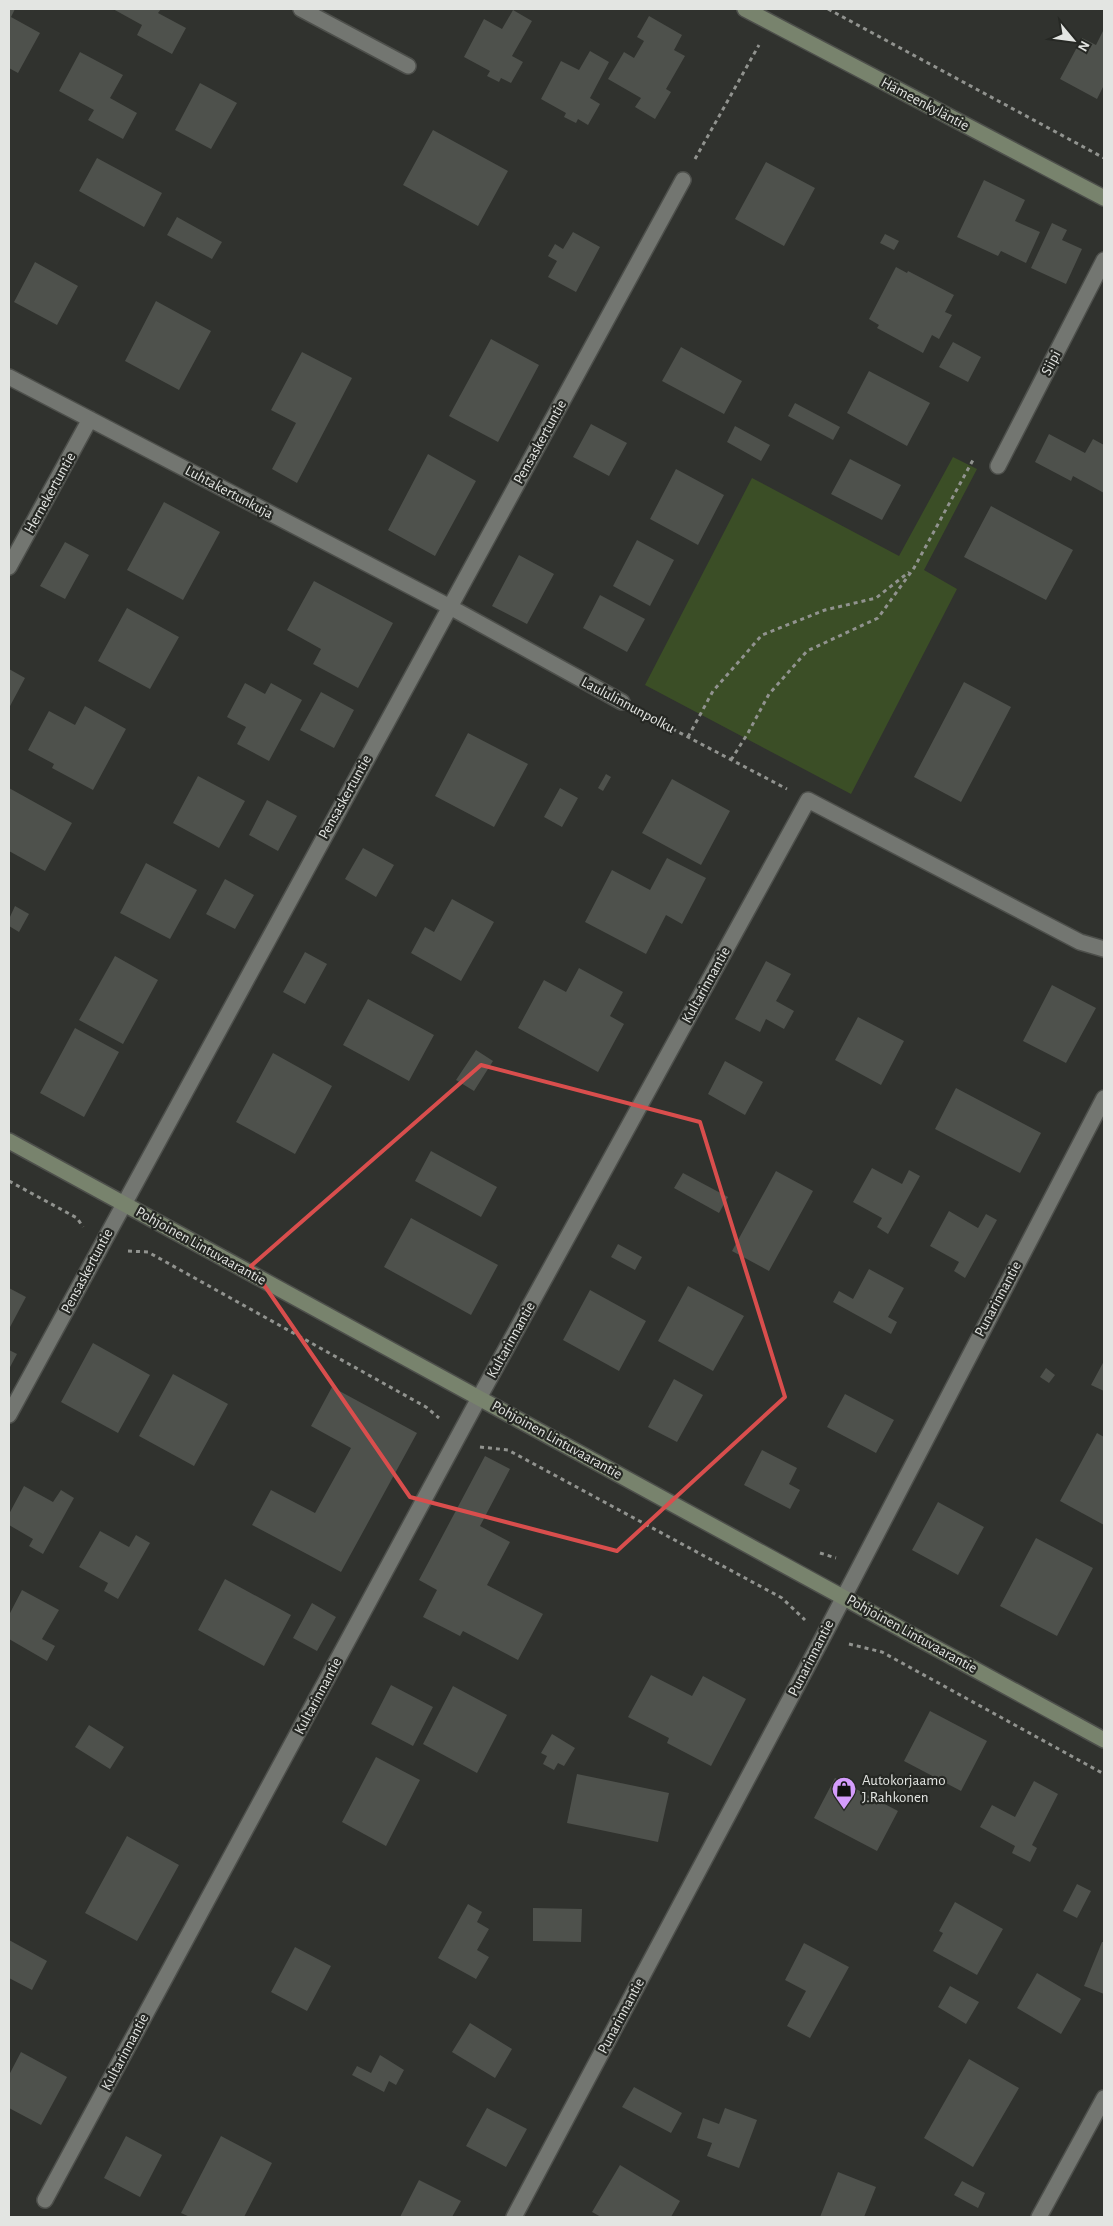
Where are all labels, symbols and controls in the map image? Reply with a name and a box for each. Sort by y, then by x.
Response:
north arrow [1048,15,1098,65]
text: N [1075,38,1092,53]
street label: Hämeenkyläntie [879,75,971,133]
street label: Siipi [1039,348,1063,378]
street label: Pensaskertuntie [511,397,569,487]
street label: Hernekertuntie [22,450,78,536]
street label: Luhtakertunkuja [183,463,275,521]
street label: Laululinnunpolku [579,674,677,736]
street label: Pensaskertuntie [316,752,374,842]
street label: Kultarinnantie [679,944,733,1026]
street label: Pohjoinen Lintuvaarantie [133,1204,269,1288]
street label: Pensaskertuntie [58,1226,116,1316]
street label: Punarinnantie [972,1259,1024,1339]
street label: Kultarinnantie [484,1299,538,1381]
street label: Pohjoinen Lintuvaarantie [489,1398,625,1482]
street label: Pohjoinen Lintuvaarantie [844,1592,980,1676]
street label: Punarinnantie [785,1617,837,1699]
street label: Kultarinnantie [292,1655,345,1737]
place label: Autokorjaamo J.Rahkonen [862,1773,946,1805]
shop icon: Autokorjaamo J.Rahkonen [831,1776,857,1810]
street label: Punarinnantie [595,1976,647,2056]
street label: Kultarinnantie [99,2011,152,2093]

